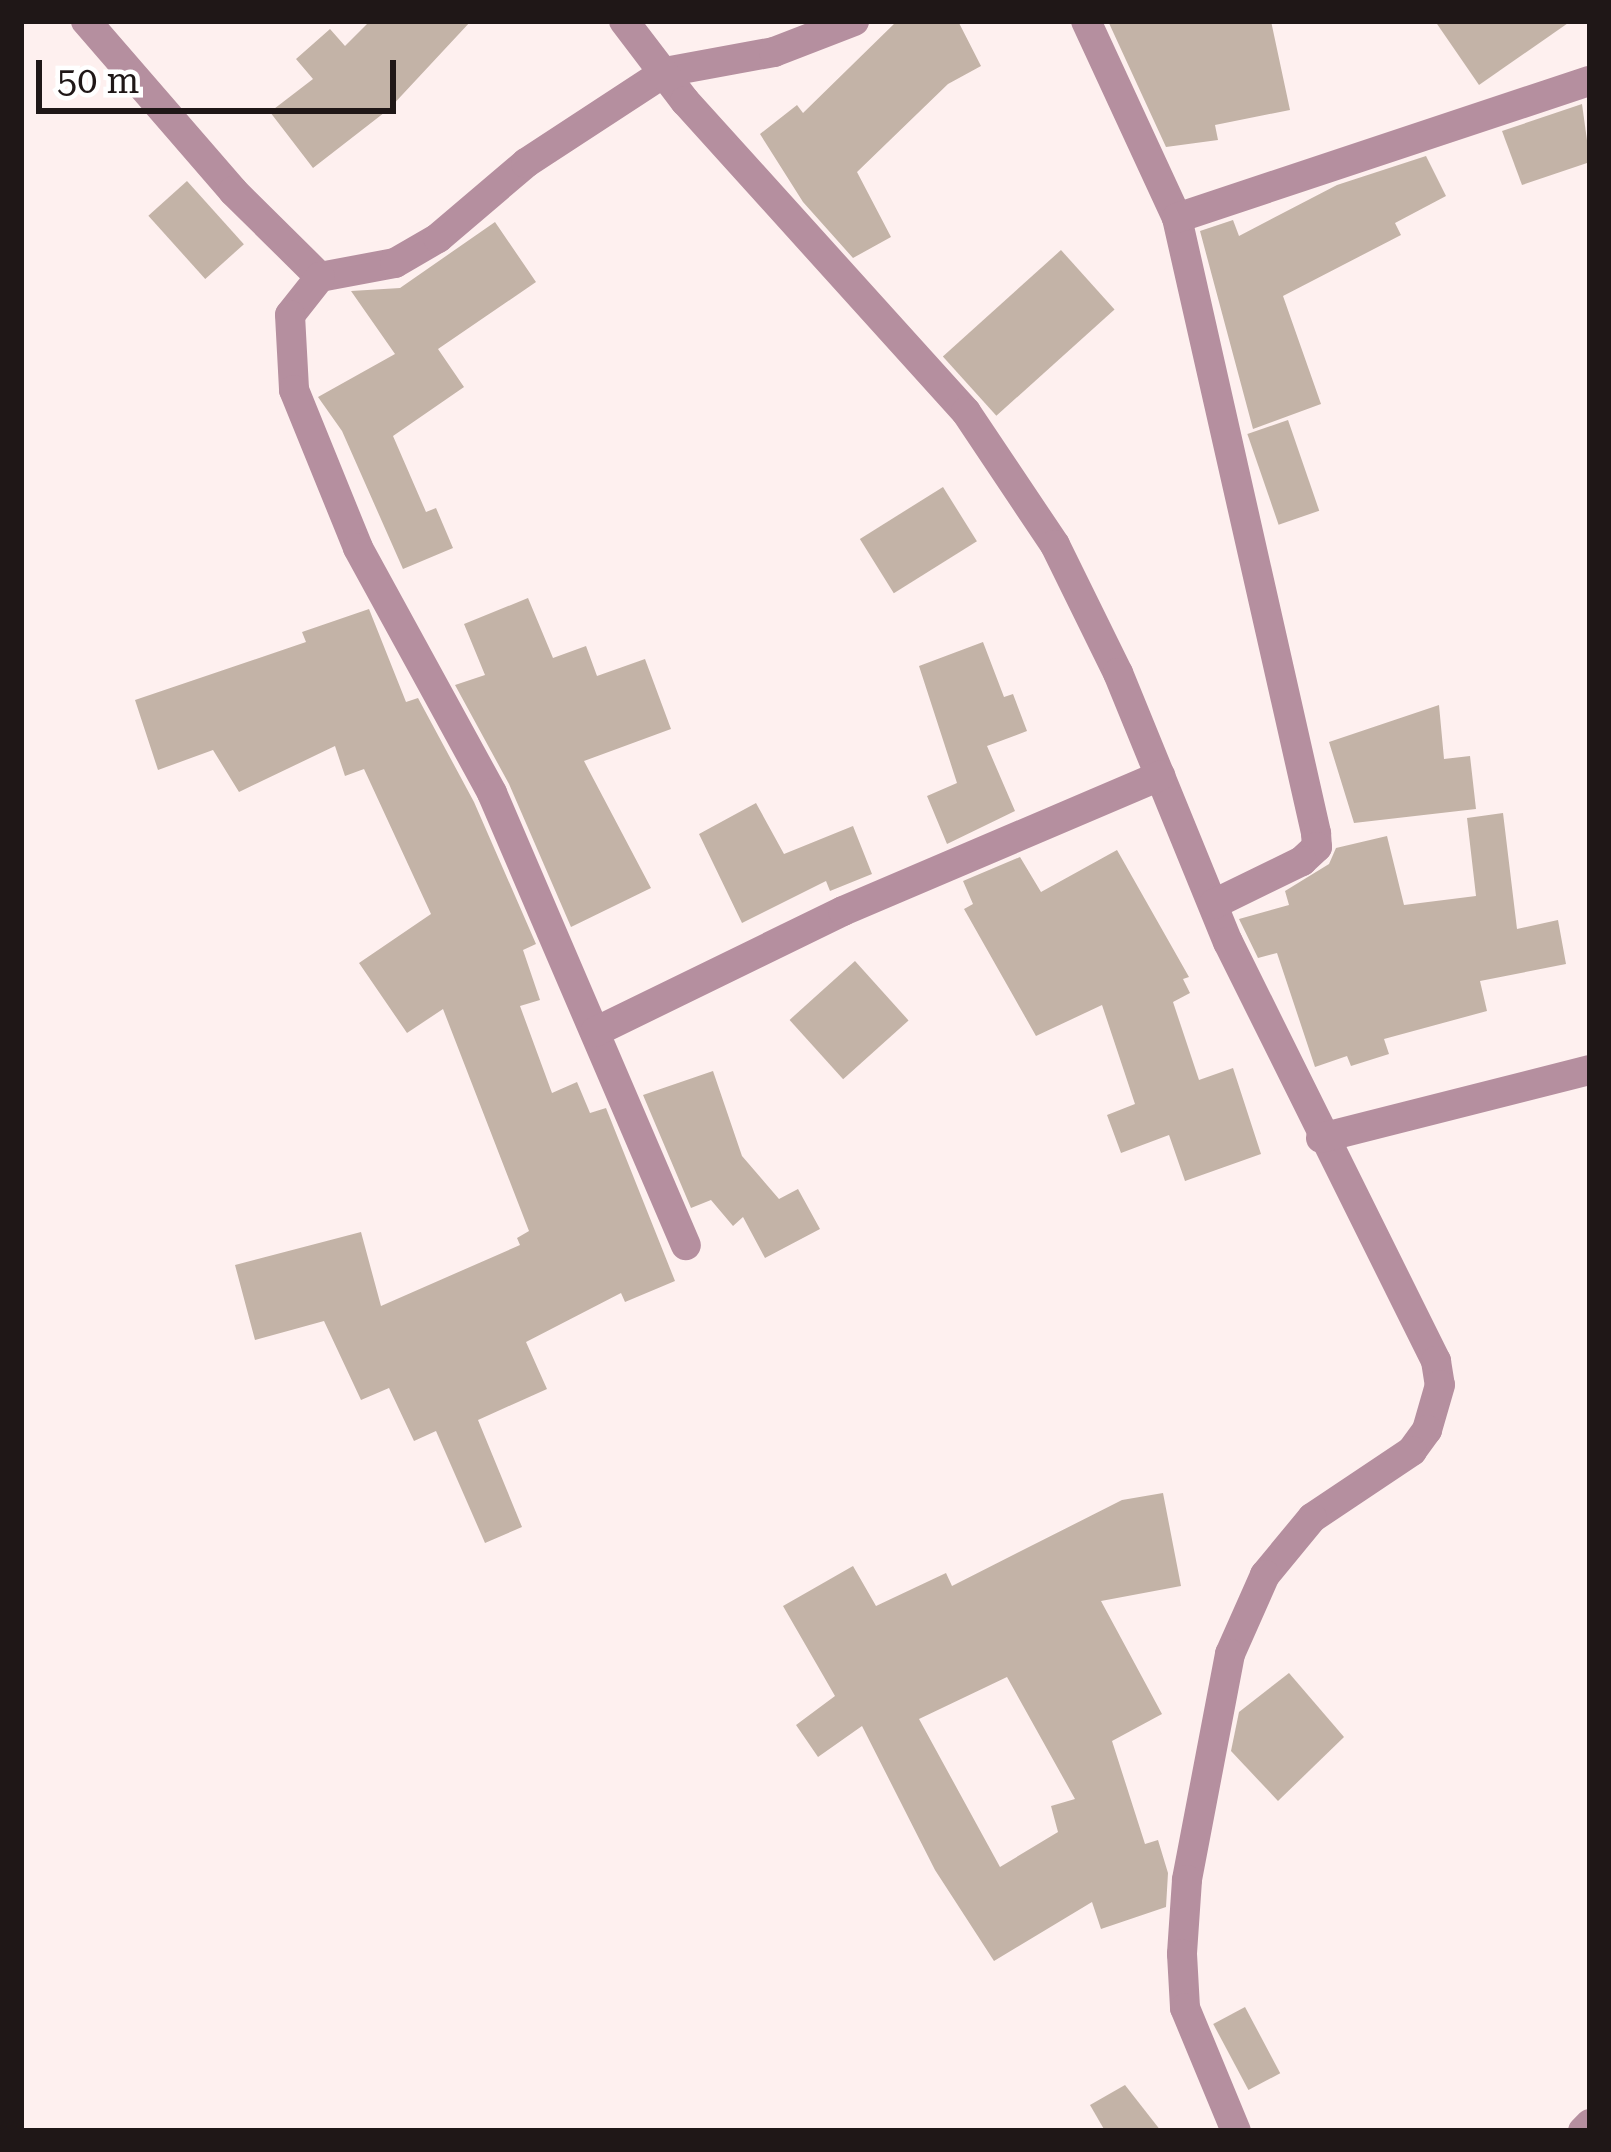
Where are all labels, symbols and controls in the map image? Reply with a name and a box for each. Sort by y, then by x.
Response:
scale bar [42,36,402,110]
text: 50 m [57,60,139,102]

